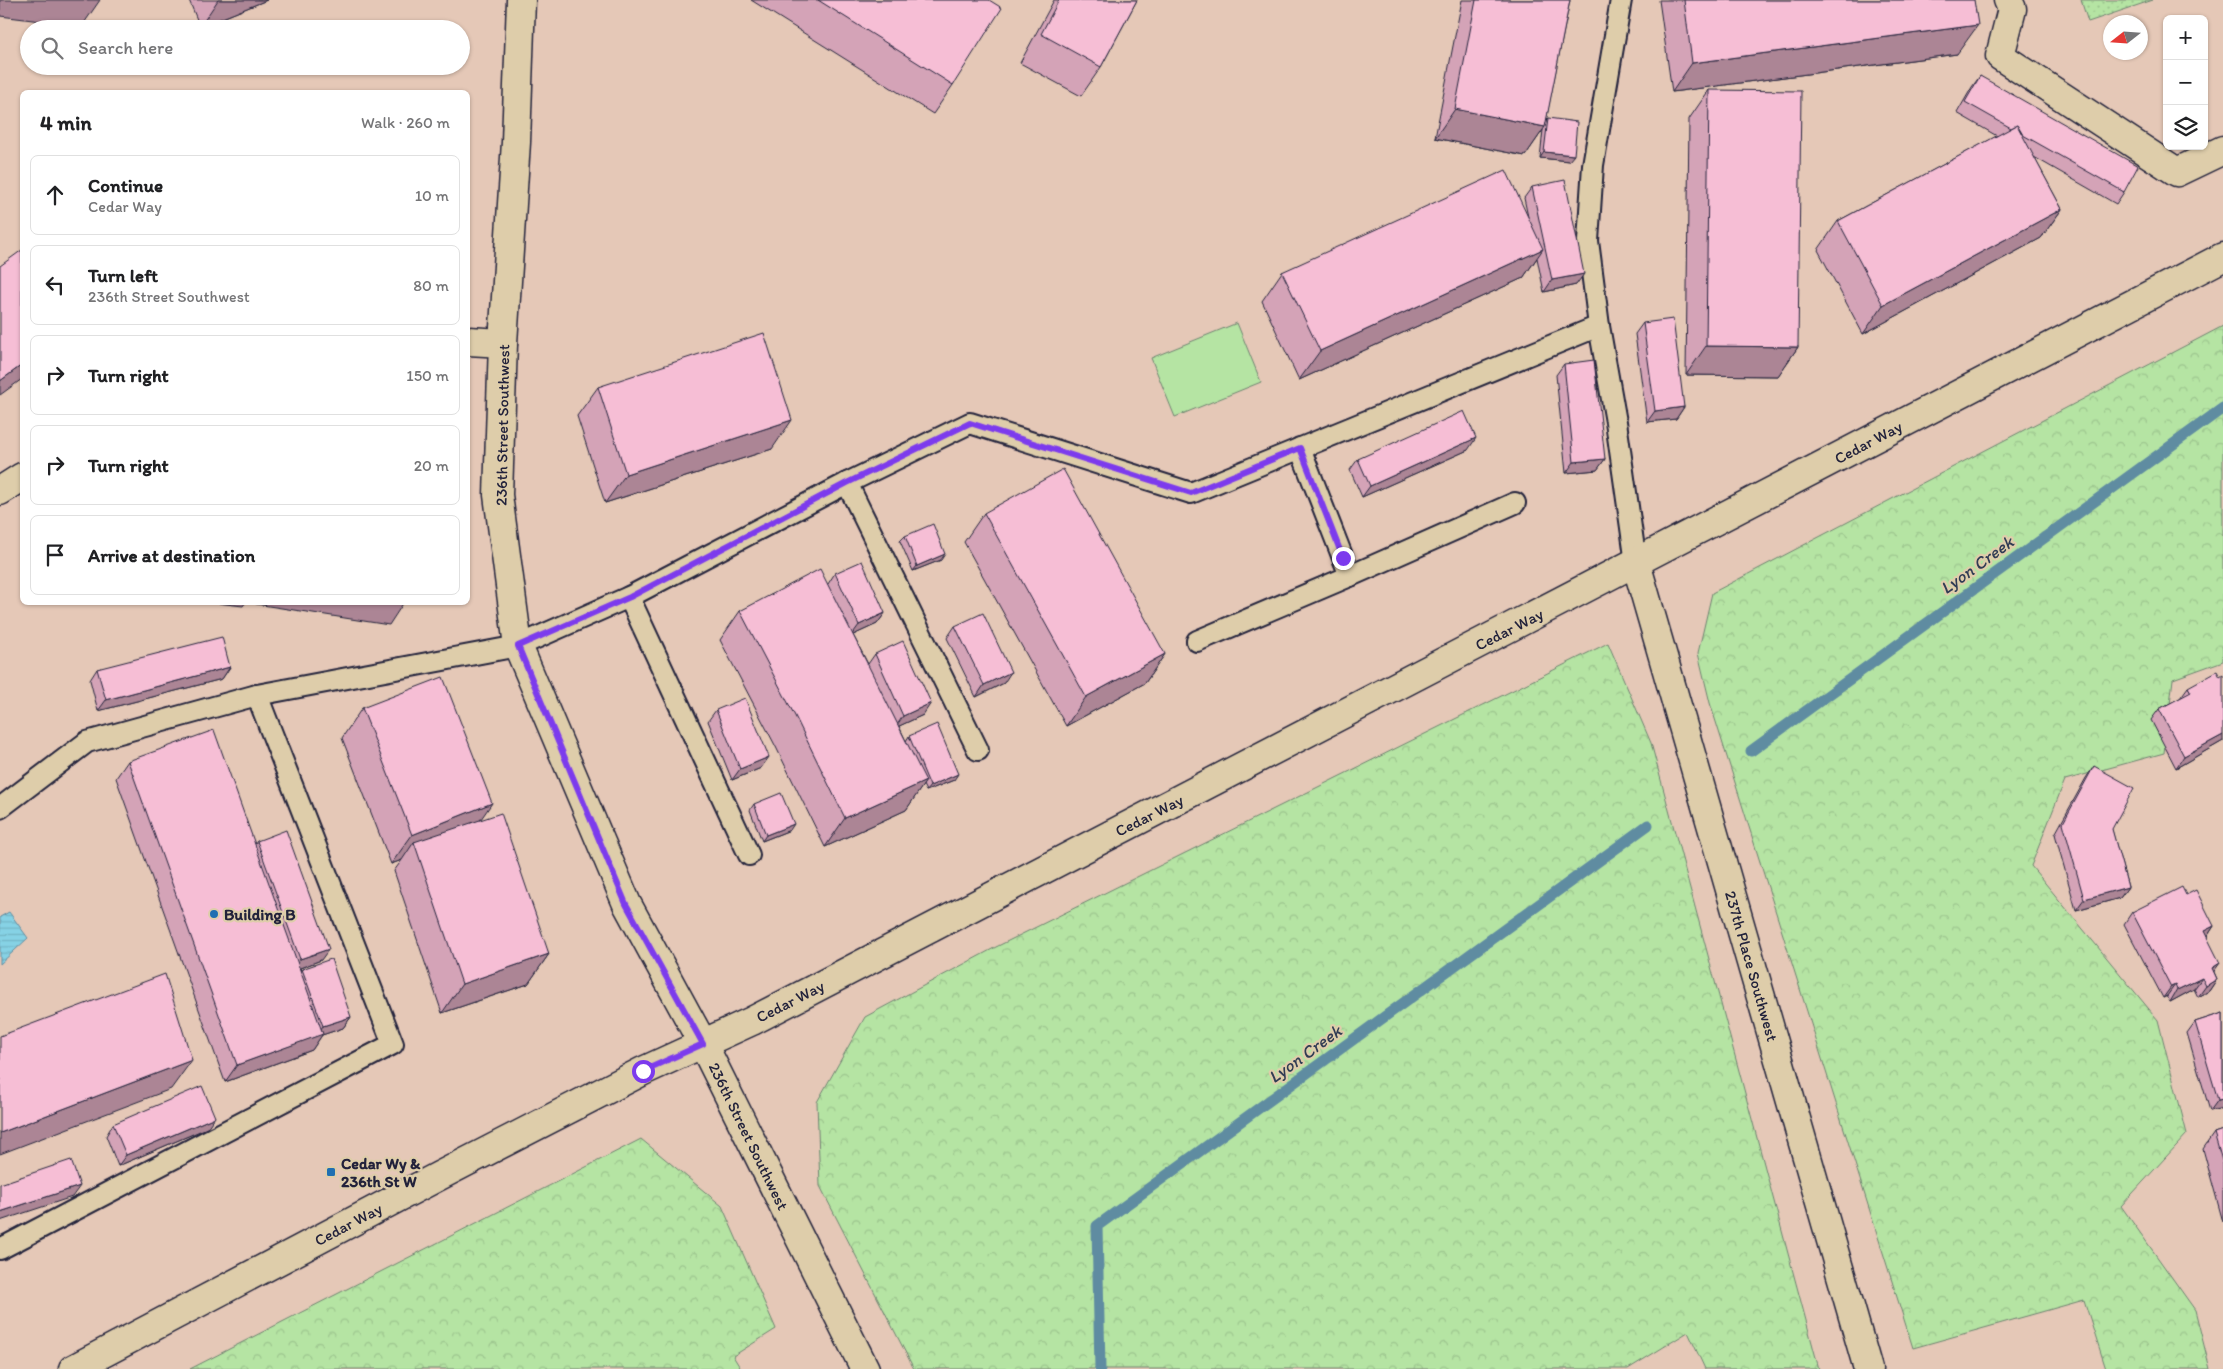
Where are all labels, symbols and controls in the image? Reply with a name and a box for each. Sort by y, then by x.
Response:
north arrow [2103,15,2148,60]
map controls [2163,15,2208,150]
button: + [2163,15,2208,60]
search box [20,20,470,75]
icon: search [38,34,66,62]
text: Search here [78,36,173,59]
button: − [2163,60,2208,105]
button: layers [2163,105,2208,150]
text: 4 min [40,110,92,135]
text: Walk · 260 m [361,113,450,132]
text: Continue [88,174,163,197]
icon: ahead [41,181,69,209]
text: 10 m [415,186,449,205]
text: Cedar Way [88,197,162,216]
text: Turn left [88,264,158,287]
icon: left [41,271,69,299]
text: 80 m [413,276,449,295]
text: 236th Street Southwest [88,287,250,306]
street label: 236th Street Southwest [492,344,513,506]
icon: right [41,361,69,389]
text: Turn right [88,364,169,387]
text: 150 m [406,366,449,385]
street label: Cedar Way [1831,417,1906,468]
icon: right [41,451,69,479]
text: Turn right [88,454,169,477]
text: 20 m [414,456,449,475]
water label: Lyon Creek [1936,530,2019,599]
icon: arrive [41,541,69,569]
text: Arrive at destination [88,544,255,567]
route end [1332,547,1355,570]
street label: Cedar Way [1472,604,1547,655]
street label: Cedar Way [1112,790,1187,841]
street label: 237th Place Southwest [1721,889,1782,1044]
place label: Building B [224,905,296,925]
marker: Building B [208,908,220,920]
street label: Cedar Way [753,976,828,1027]
water label: Lyon Creek [1264,1019,1347,1088]
street label: 236th Street Southwest [705,1059,793,1213]
route start [632,1060,655,1083]
place label: Cedar Wy & 236th St W [341,1154,421,1191]
marker: Cedar Wy & 236th St W [325,1166,337,1178]
street label: Cedar Way [311,1199,386,1250]

